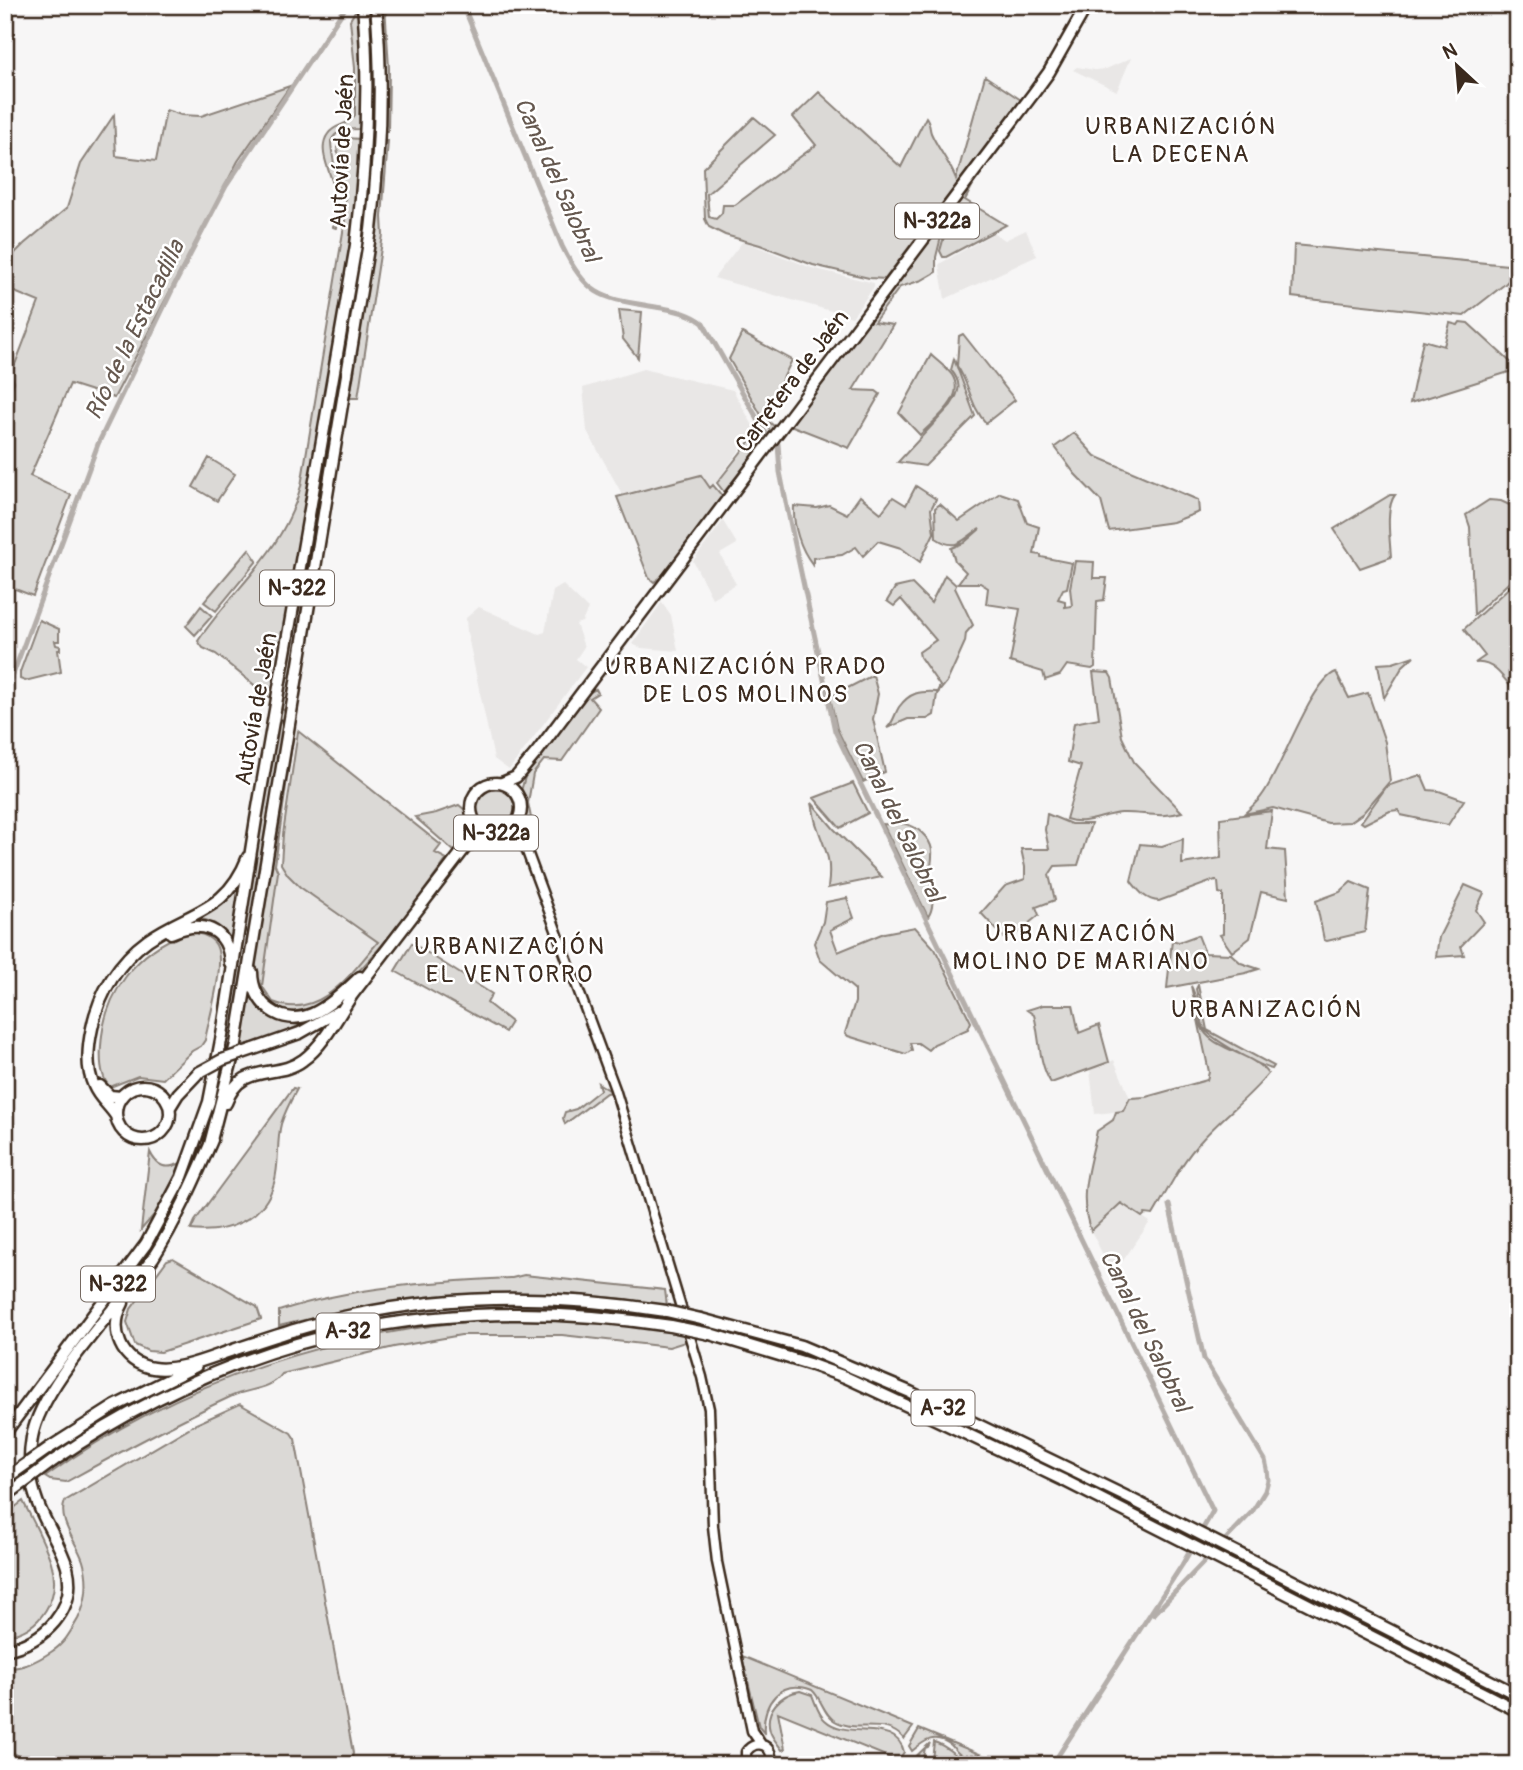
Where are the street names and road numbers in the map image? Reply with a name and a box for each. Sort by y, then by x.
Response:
street label: Autovía de Jaén [323,73,361,229]
road number: N-322a [895,204,979,238]
street label: Carretera de Jaén [729,304,855,458]
road number: N-322 [260,570,334,606]
street label: Autovía de Jaén [228,630,284,788]
road number: N-322a [454,816,538,850]
road number: N-322 [81,1266,155,1302]
road number: A-32 [316,1314,380,1348]
road number: A-32 [912,1390,974,1426]

